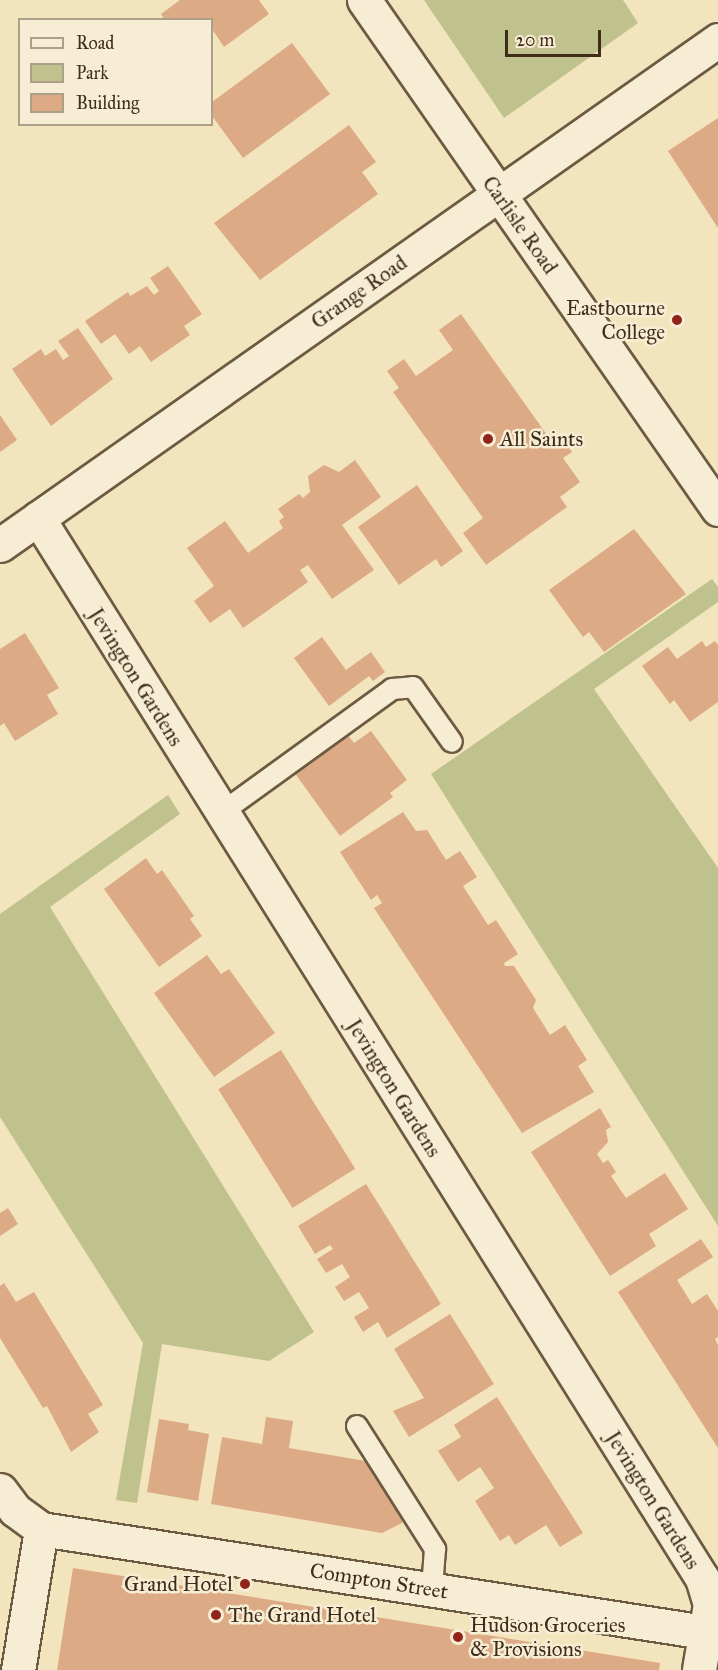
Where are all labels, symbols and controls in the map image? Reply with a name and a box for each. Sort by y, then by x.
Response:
legend [18,18,213,126]
scale bar [508,18,604,56]
text: 20 m [516,29,554,51]
text: Road [76,32,114,54]
text: Park [76,62,109,84]
text: Building [76,92,139,114]
street label: Carlisle Road [477,171,563,279]
street label: Grange Road [306,250,412,334]
place label: Eastbourne College [566,295,665,345]
marker: Eastbourne College [670,313,684,327]
place label: All Saints [500,426,583,452]
marker: All Saints [481,432,495,446]
street label: Jevington Gardens [83,603,189,751]
street label: Jevington Gardens [341,1014,447,1162]
street label: Jevington Gardens [600,1426,706,1574]
street label: Compton Street [308,1558,450,1604]
place label: Grand Hotel [124,1571,233,1597]
marker: Grand Hotel [238,1577,252,1591]
place label: The Grand Hotel [228,1602,376,1628]
marker: The Grand Hotel [209,1608,223,1622]
place label: Hudson Groceries & Provisions [470,1612,625,1662]
marker: Hudson Groceries & Provisions [451,1630,465,1644]

